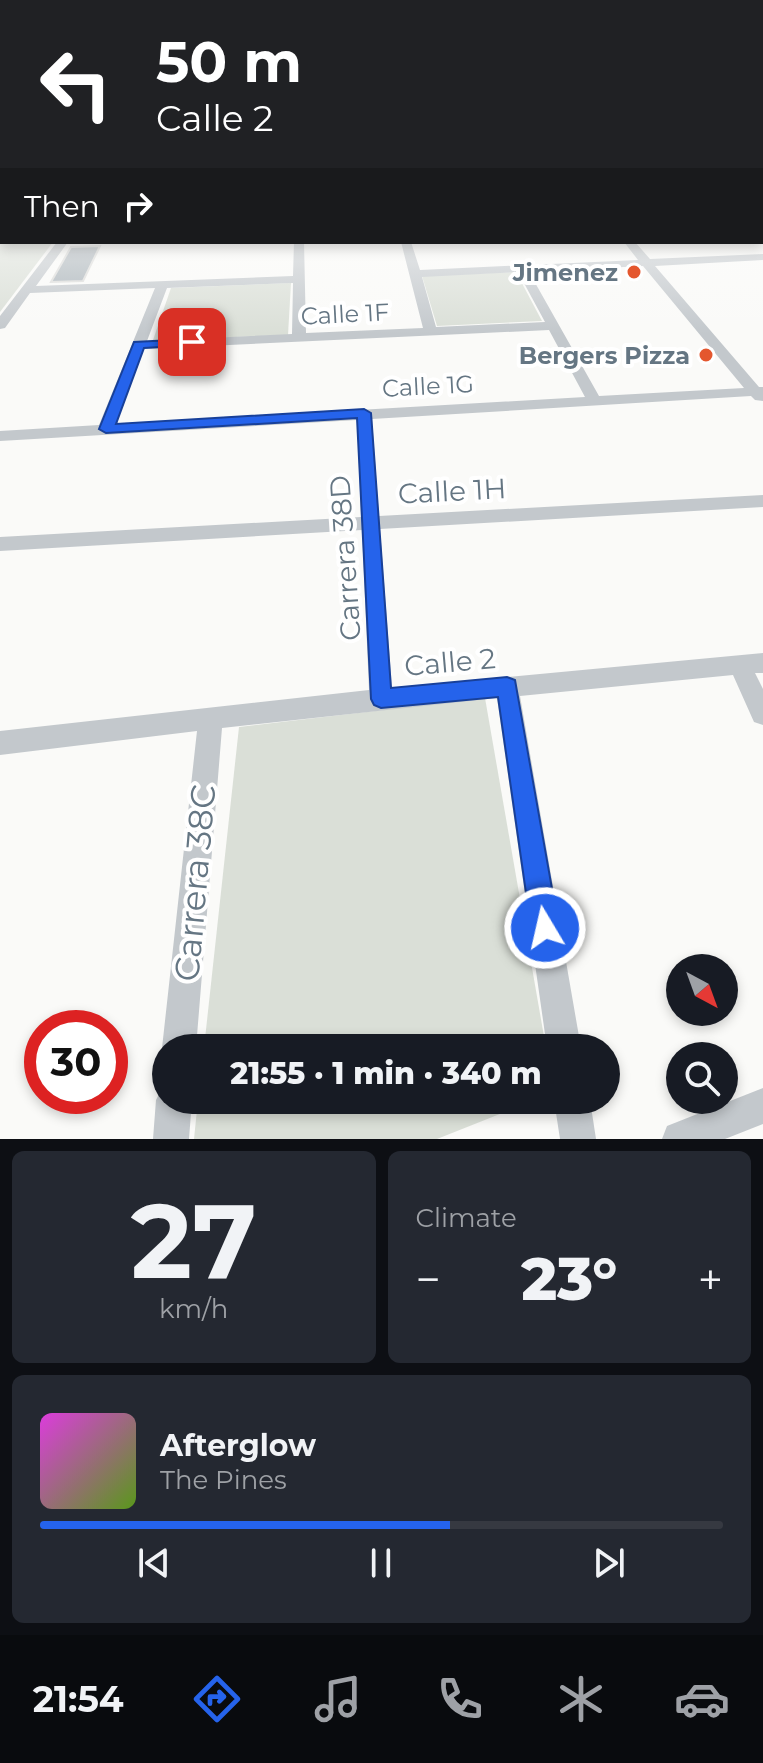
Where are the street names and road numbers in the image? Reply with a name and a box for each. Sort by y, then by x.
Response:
street label: Calle 1F [300,297,390,331]
street label: Calle 1G [381,369,475,403]
street label: Calle 1H [397,471,507,511]
street label: Carrera 38D [322,474,368,642]
street label: Calle 2 [403,641,497,683]
street label: Carrera 38C [165,783,225,983]

